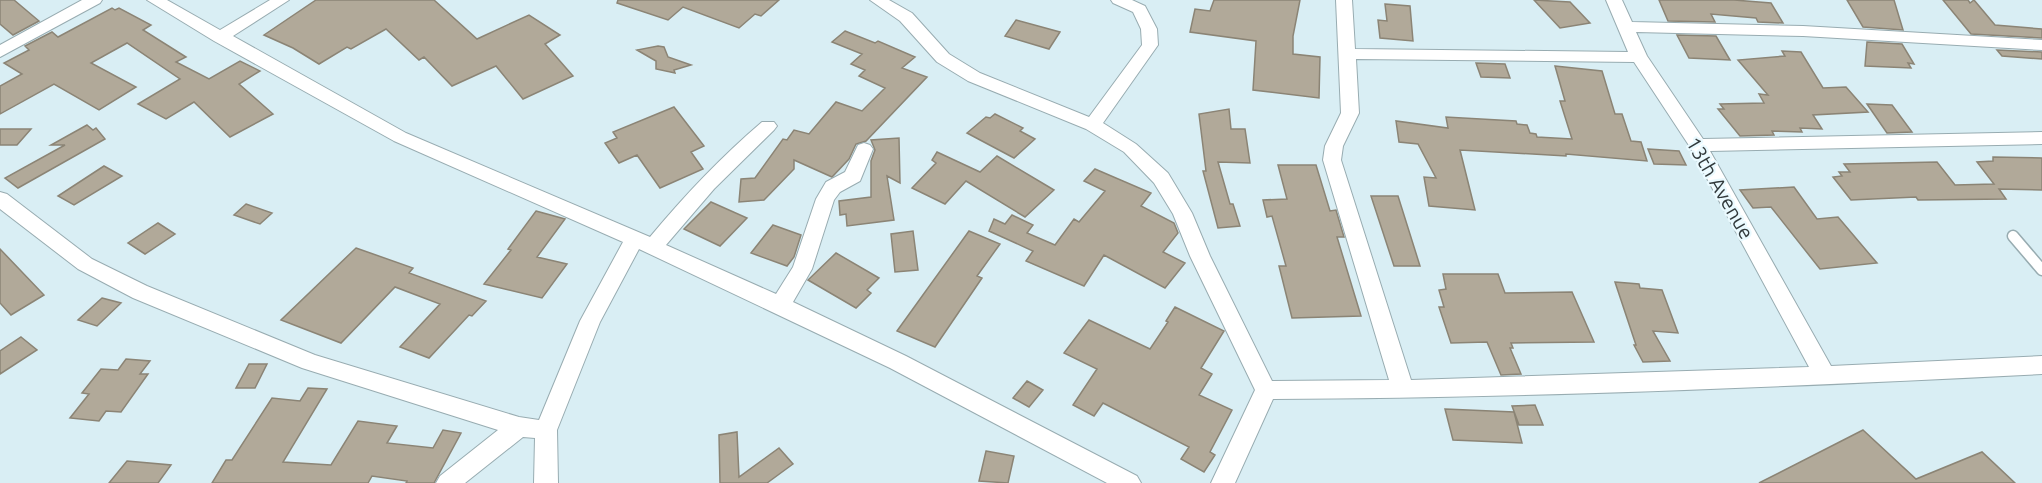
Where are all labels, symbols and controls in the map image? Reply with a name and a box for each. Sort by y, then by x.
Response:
street label: 13th Avenue [1682,133,1759,243]

